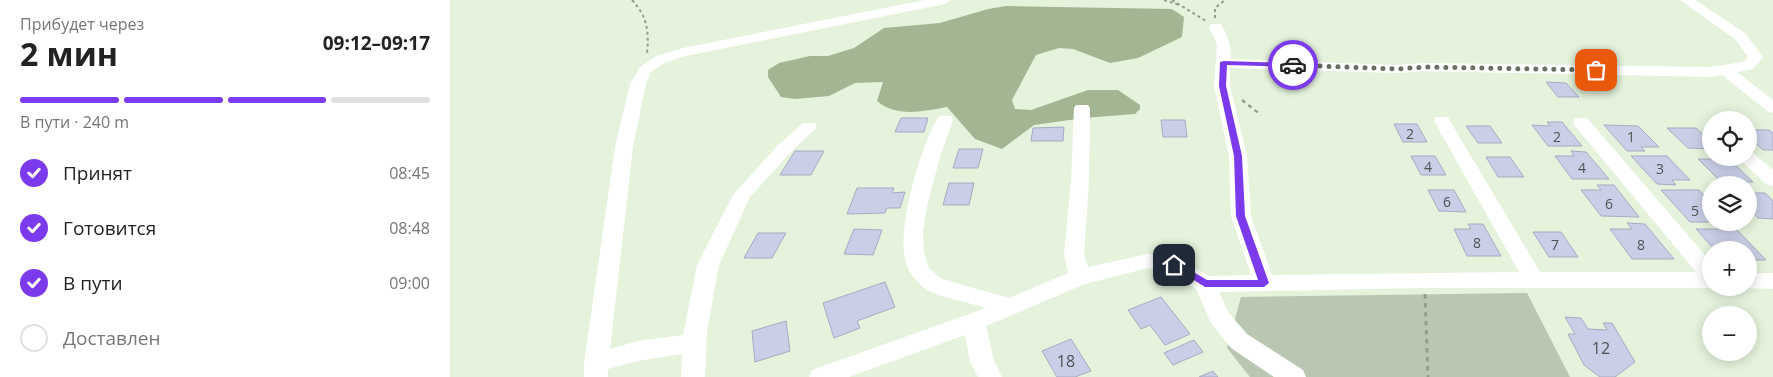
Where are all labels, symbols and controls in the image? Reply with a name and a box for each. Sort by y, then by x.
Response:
text: Прибудет через [20,13,144,35]
text: 09:12–09:17 [323,30,430,56]
text: 2 мин [20,32,118,75]
courier [1268,40,1318,90]
pin [1575,49,1617,91]
icon: car [1279,51,1307,79]
icon: bag [1582,56,1610,84]
text: В пути · 240 m [20,111,129,133]
map controls [1702,111,1757,361]
button: locate [1702,111,1757,166]
house number: 2 [1406,124,1414,143]
house number: 2 [1553,127,1561,146]
house number: 1 [1627,127,1635,146]
house number: 4 [1424,157,1432,176]
house number: 4 [1578,158,1586,177]
icon: check [20,159,48,187]
house number: 3 [1656,159,1664,178]
text: Принят [63,160,132,186]
text: 08:45 [389,162,430,184]
button: layers [1702,176,1757,231]
house number: 6 [1443,192,1451,211]
house number: 6 [1605,194,1613,213]
house number: 5 [1691,201,1699,220]
icon: check [20,214,48,242]
text: Готовится [63,215,156,241]
text: 08:48 [389,217,430,239]
house number: 8 [1473,233,1481,252]
house number: 7 [1551,235,1559,254]
house number: 8 [1637,235,1645,254]
button: + [1702,241,1757,296]
pin [1153,244,1195,286]
icon: home [1160,251,1188,279]
icon: check [20,269,48,297]
text: В пути [63,270,123,296]
text: 09:00 [389,272,430,294]
button: − [1702,306,1757,361]
text: Доставлен [63,325,161,351]
house number: 12 [1592,337,1610,359]
house number: 18 [1057,350,1075,372]

